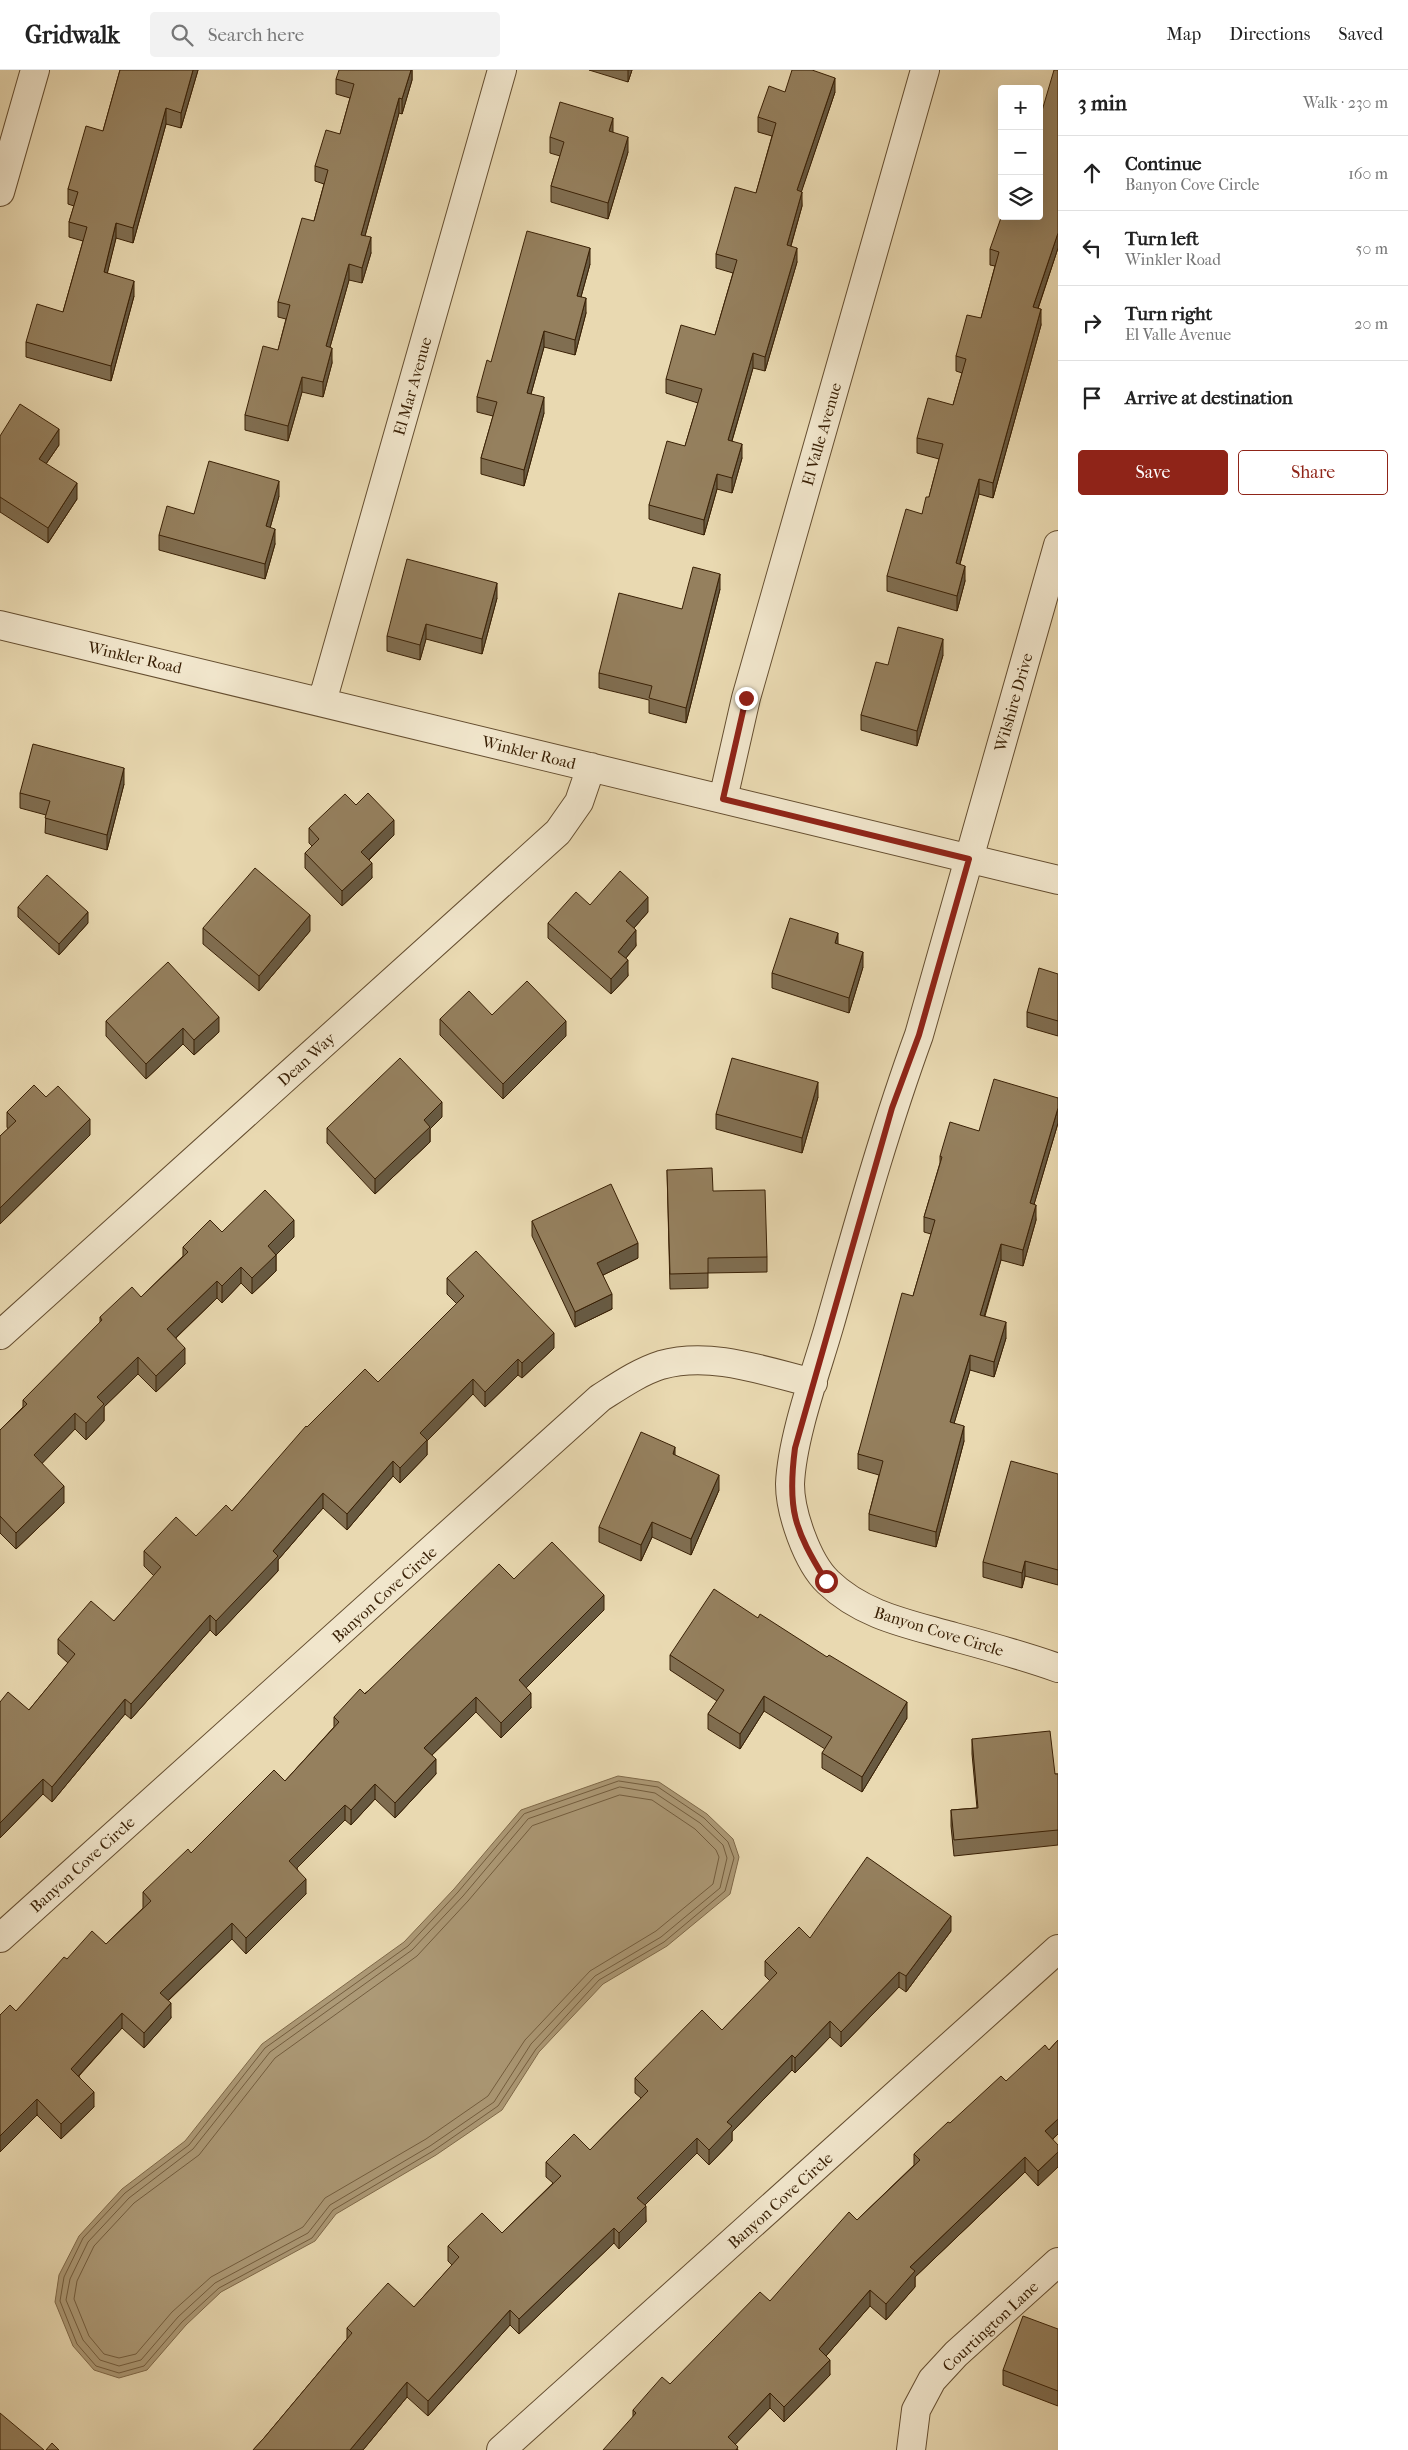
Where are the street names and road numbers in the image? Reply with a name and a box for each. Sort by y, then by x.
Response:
street label: El Mar Avenue [389,335,436,438]
street label: El Valle Avenue [798,380,845,488]
street label: Winkler Road [85,637,184,678]
street label: Wilshire Drive [990,651,1037,754]
street label: Winkler Road [479,731,578,773]
street label: Dean Way [274,1028,339,1090]
street label: Banyon Cove Circle [328,1542,441,1646]
street label: Banyon Cove Circle [872,1603,1006,1660]
street label: Banyon Cove Circle [26,1812,139,1916]
street label: Banyon Cove Circle [724,2148,837,2252]
street label: Courtington Lane [939,2277,1042,2376]

